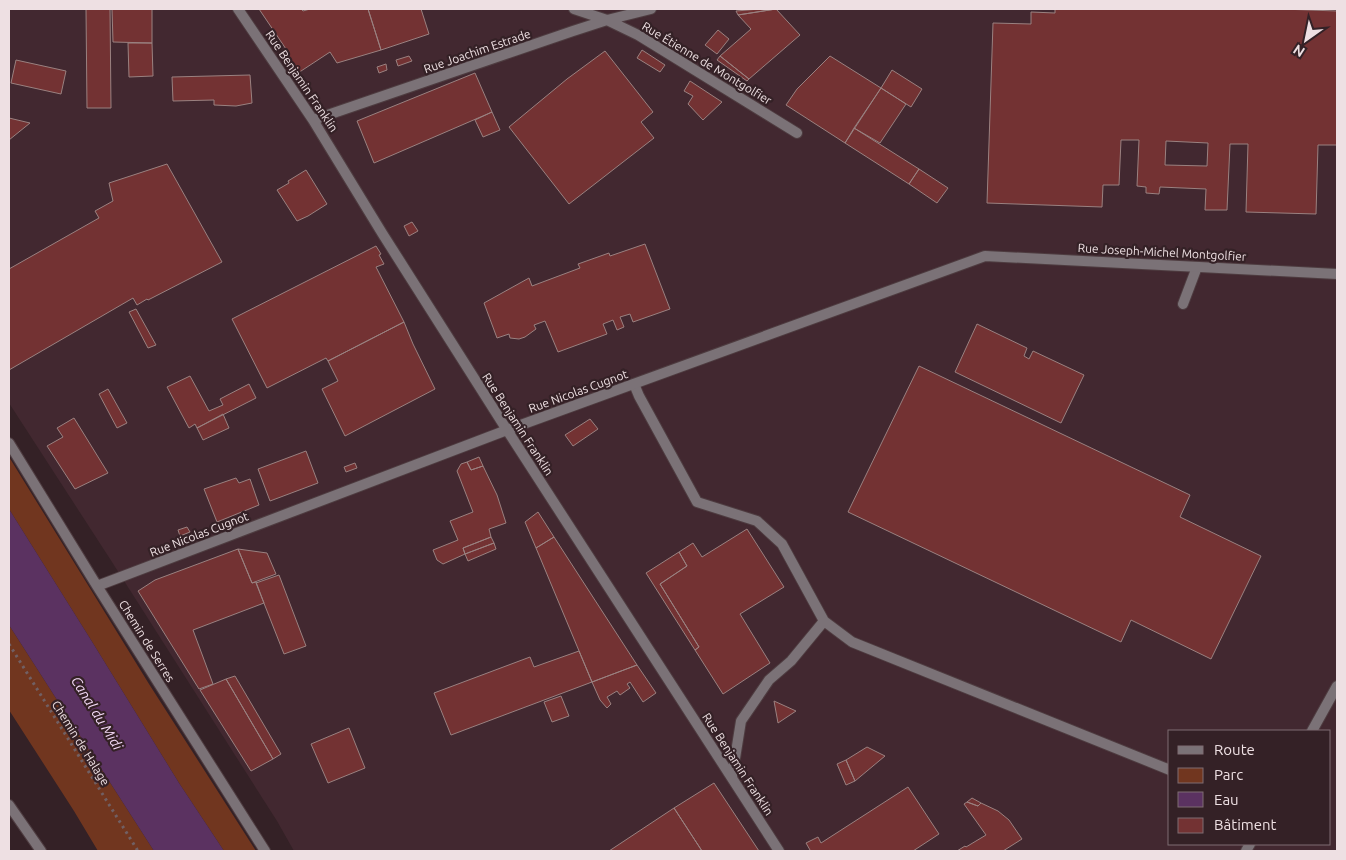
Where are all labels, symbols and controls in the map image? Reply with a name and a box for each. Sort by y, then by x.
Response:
north arrow [1281,15,1331,65]
street label: Rue Étienne de Montgolfier [640,19,775,107]
street label: Rue Joachim Estrade [422,27,532,75]
street label: Rue Benjamin Franklin [263,28,341,134]
text: N [1290,41,1308,60]
street label: Rue Joseph-Michel Montgolfier [1077,241,1247,263]
street label: Rue Nicolas Cugnot [527,367,630,415]
street label: Rue Benjamin Franklin [480,370,556,478]
street label: Rue Nicolas Cugnot [148,509,250,559]
street label: Chemin de Serres [117,598,177,684]
water label: Canal du Midi [68,673,126,753]
street label: Chemin de Halage [50,698,112,788]
street label: Rue Benjamin Franklin [700,710,776,818]
legend [1168,730,1331,845]
text: Route [1214,741,1255,758]
text: Parc [1214,766,1243,783]
text: Eau [1214,791,1239,808]
text: Bâtiment [1214,816,1277,833]

